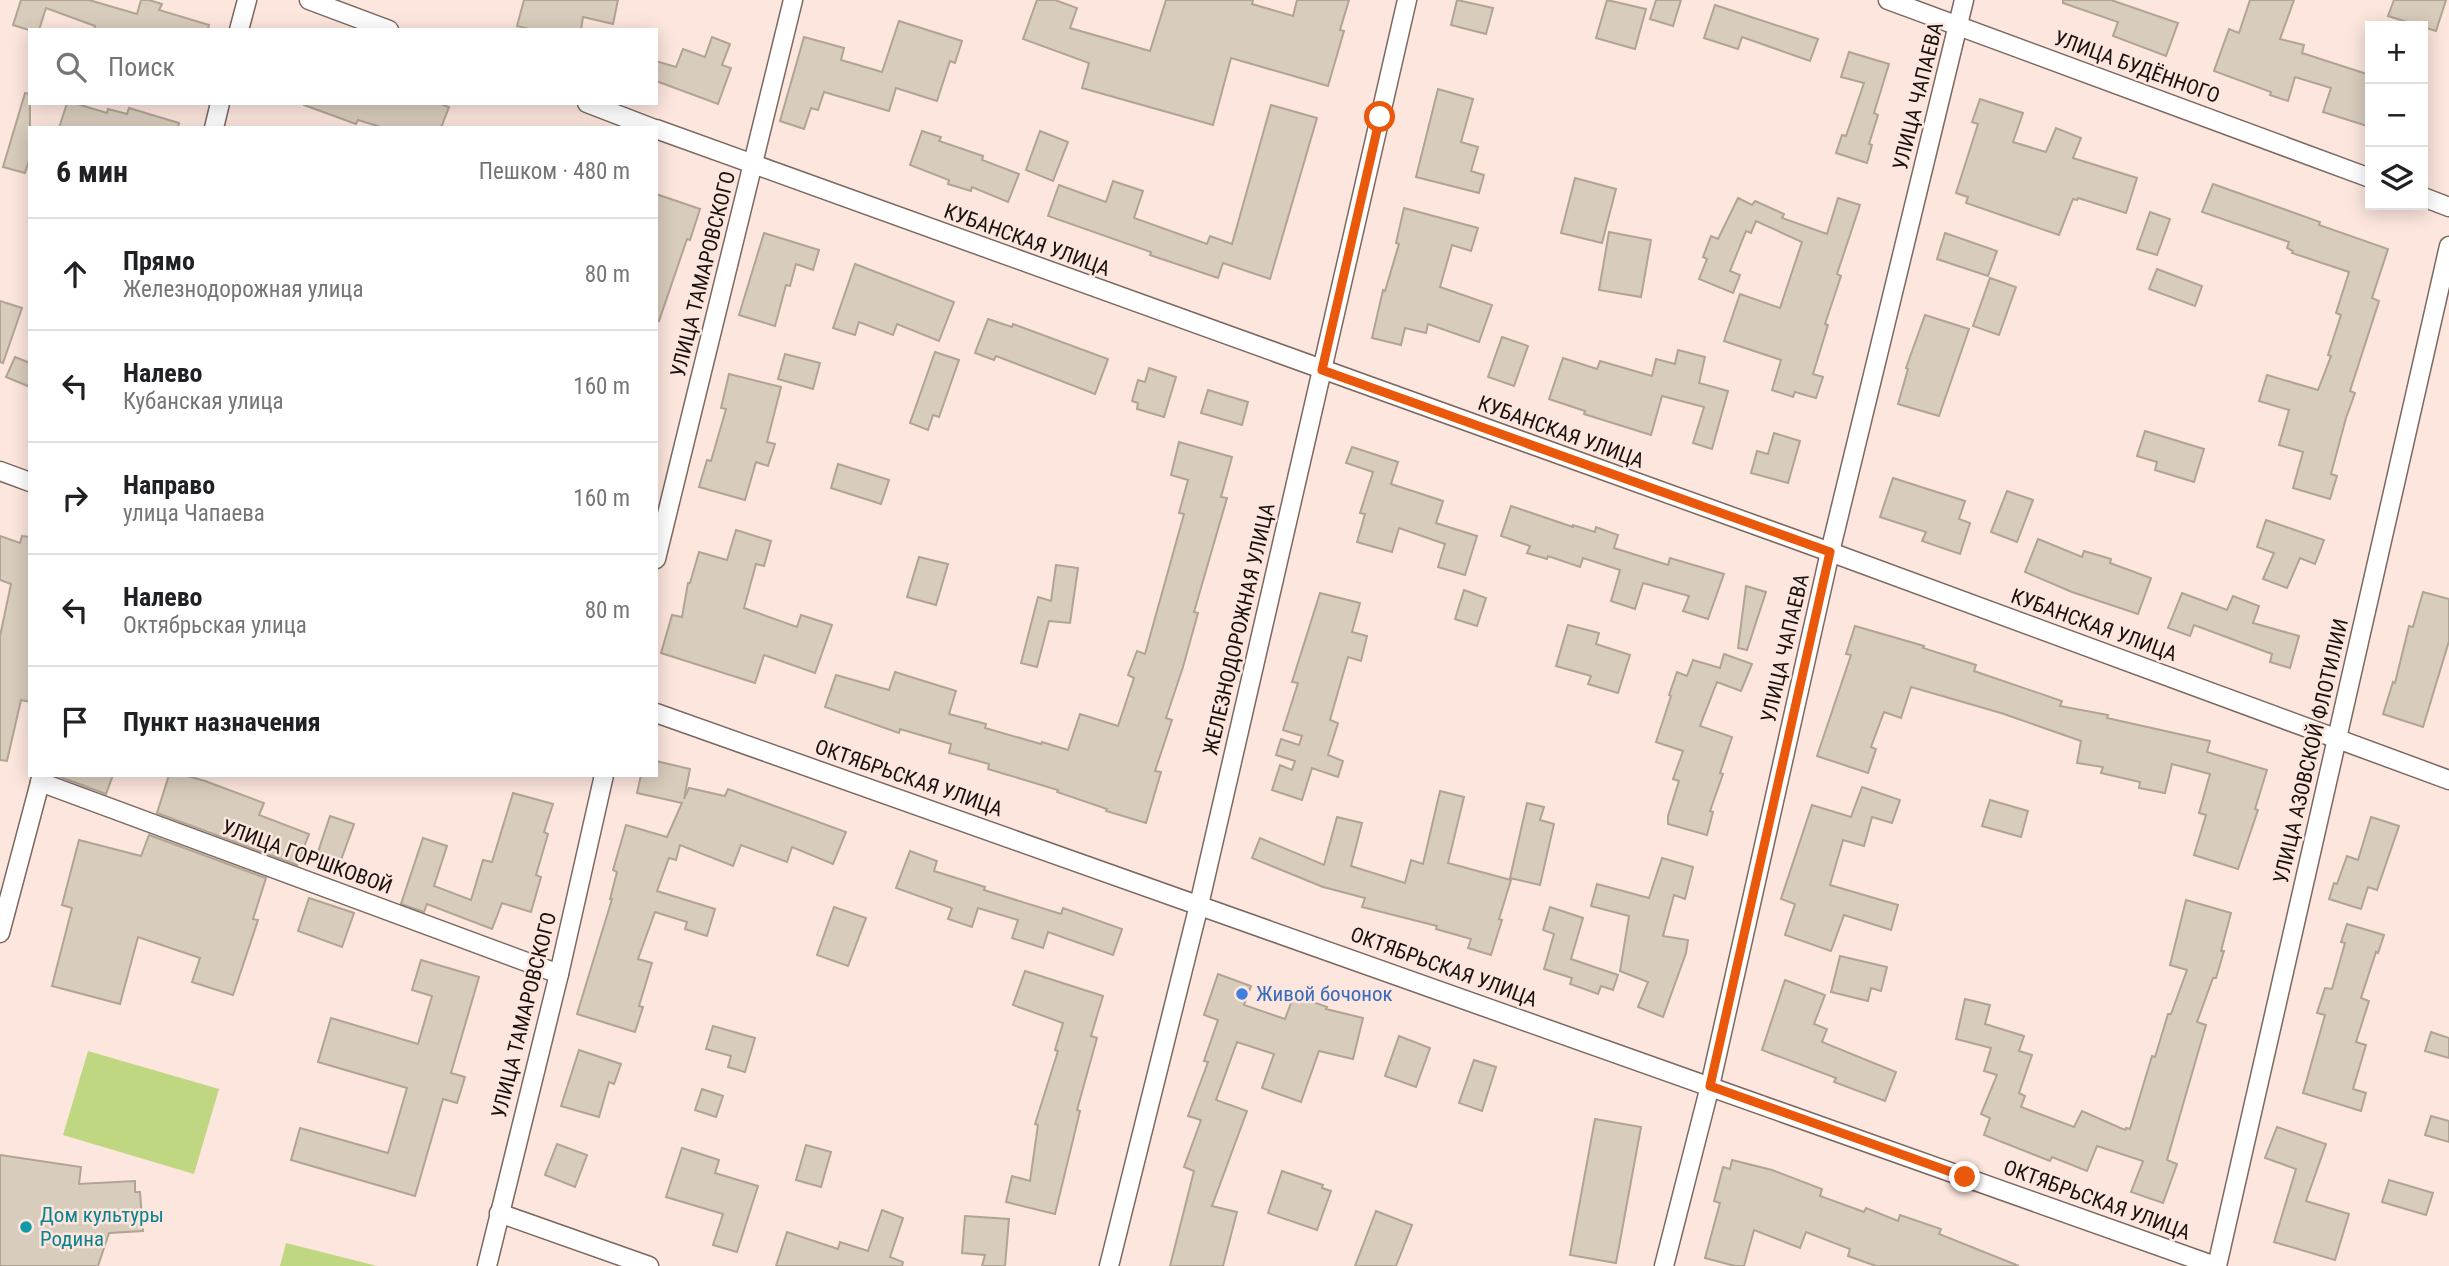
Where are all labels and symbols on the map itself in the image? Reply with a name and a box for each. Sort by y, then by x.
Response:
street label: УЛИЦА ЧАПАЕВА [1888,20,1948,172]
street label: УЛИЦА БУДЁННОГО [2051,26,2223,108]
route start [1364,101,1395,132]
street label: УЛИЦА ТАМАРОВСКОГО [666,169,740,379]
street label: КУБАНСКАЯ УЛИЦА [941,199,1113,281]
street label: КУБАНСКАЯ УЛИЦА [1475,391,1647,473]
street label: ЖЕЛЕЗНОДОРОЖНАЯ УЛИЦА [1198,501,1280,757]
street label: УЛИЦА ЧАПАЕВА [1756,571,1814,725]
street label: КУБАНСКАЯ УЛИЦА [2008,584,2180,666]
street label: УЛИЦА АЗОВСКОЙ ФЛОТИЛИИ [2269,616,2353,886]
street label: ОКТЯБРЬСКАЯ УЛИЦА [812,735,1006,821]
street label: УЛИЦА ГОРШКОВОЙ [219,815,395,899]
street label: УЛИЦА ТАМАРОВСКОГО [487,910,561,1120]
street label: ОКТЯБРЬСКАЯ УЛИЦА [1347,922,1541,1012]
place label: Живой бочонок [1256,982,1393,1006]
marker: Живой бочонок [1234,986,1250,1002]
street label: ОКТЯБРЬСКАЯ УЛИЦА [2000,1155,2194,1245]
route end [1949,1161,1980,1192]
place label: Дом культуры Родина [40,1203,164,1251]
marker: Дом культуры Родина [18,1219,34,1235]

